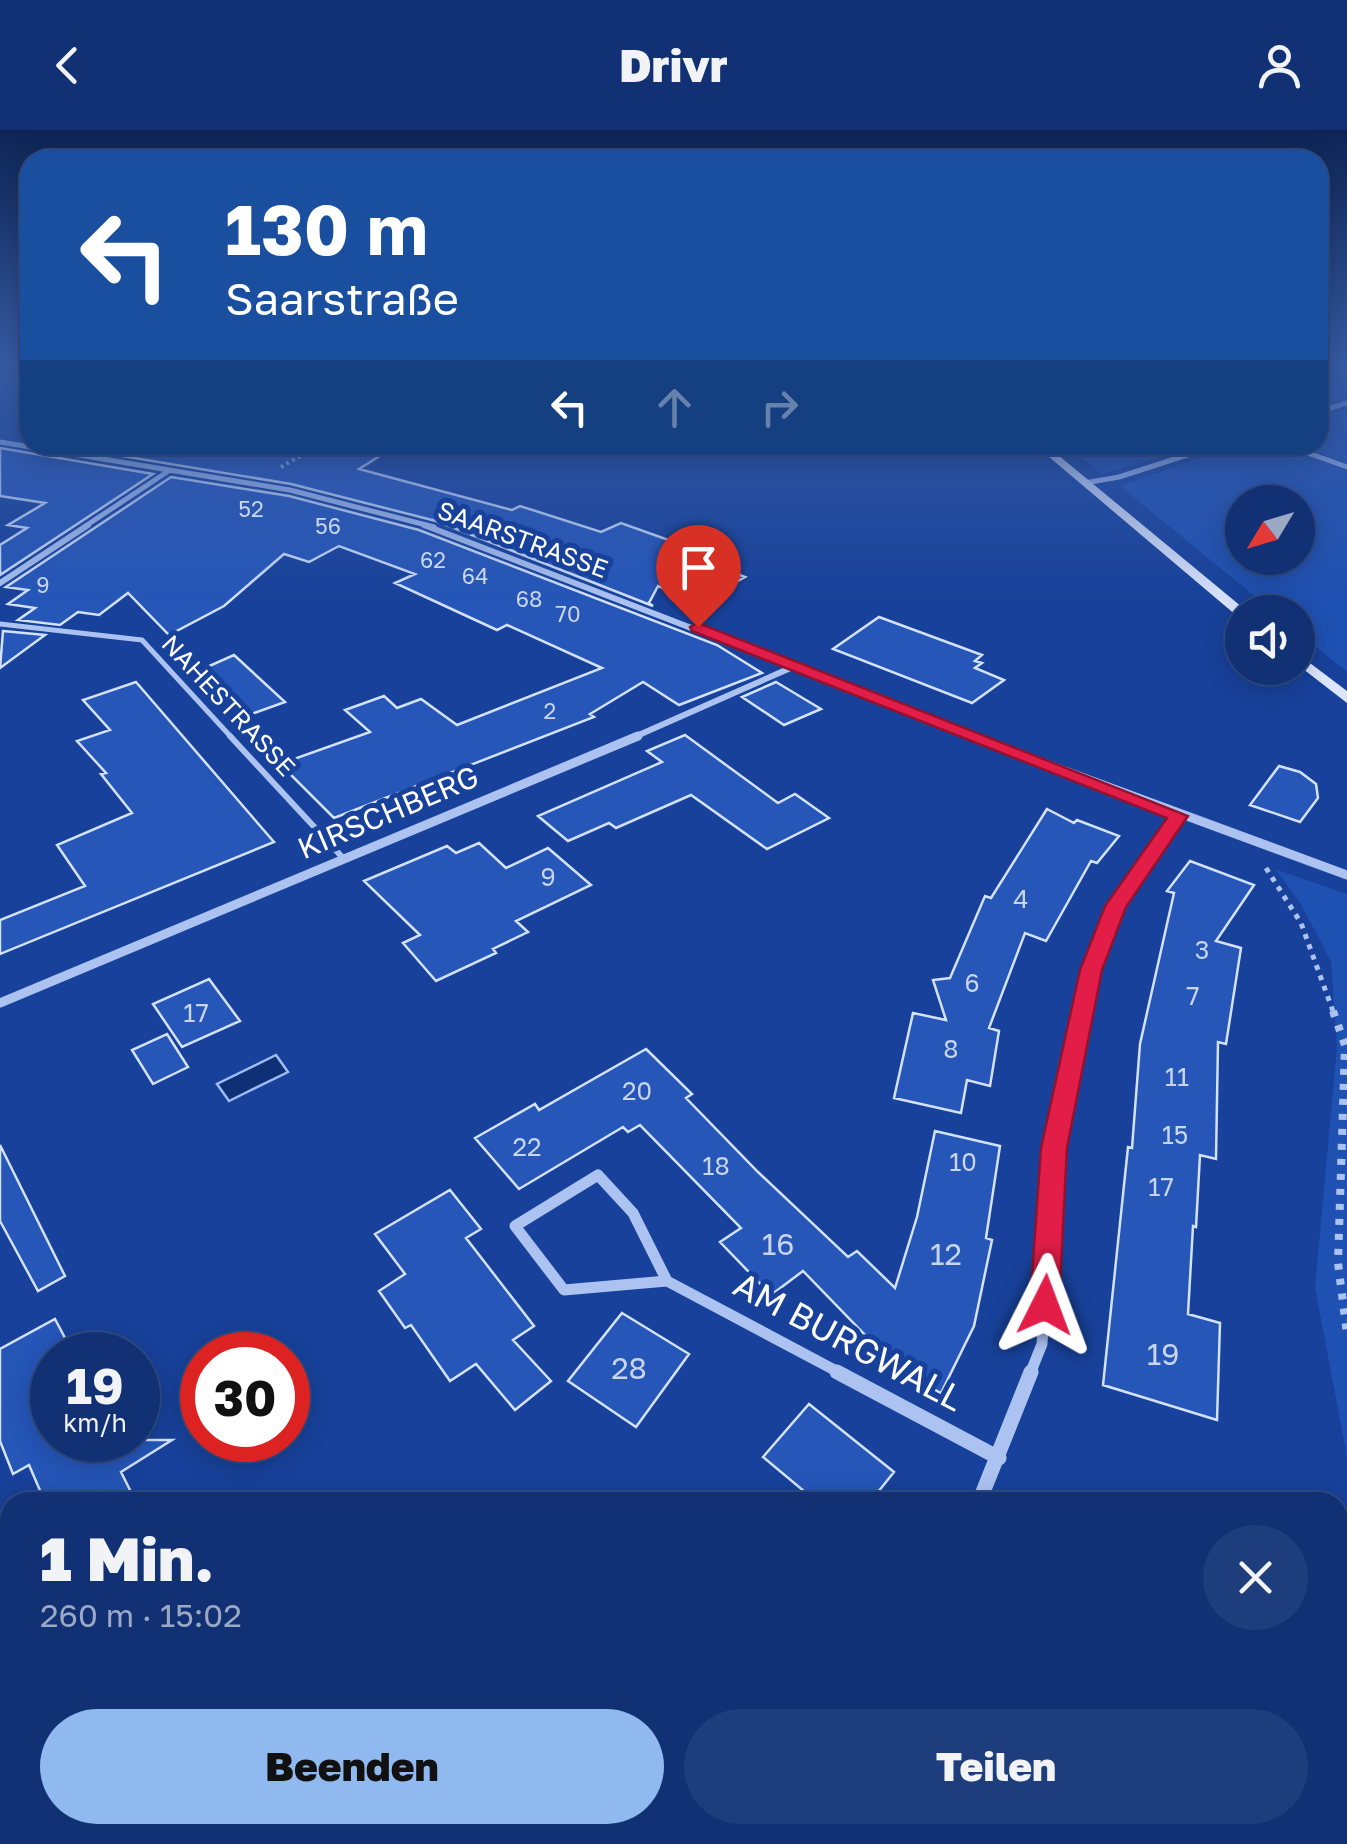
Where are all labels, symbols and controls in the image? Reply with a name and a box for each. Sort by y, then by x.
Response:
icon: back [40,38,95,93]
text: Drivr [619,38,728,92]
icon: person [1252,38,1307,93]
text: 130 m [225,186,428,270]
icon: left [60,190,190,320]
text: Saarstraße [225,271,459,325]
icon: left [542,380,597,435]
icon: ahead [647,380,702,435]
icon: right [752,380,807,435]
north arrow [1225,485,1315,575]
map controls [1225,485,1315,685]
street label: SAARSTRASSE [434,494,612,584]
house number: 52 [238,495,264,522]
house number: 56 [315,512,341,539]
pin [656,525,741,628]
icon: arrive [671,540,726,595]
house number: 62 [420,546,446,573]
house number: 64 [462,562,488,589]
house number: 9 [36,571,50,598]
house number: 68 [516,585,542,612]
button: sound [1225,595,1315,685]
house number: 70 [555,600,581,627]
street label: NAHESTRASSE [156,628,302,782]
house number: 2 [544,697,556,724]
street label: KIRSCHBERG [292,758,484,866]
house number: 9 [540,861,556,892]
house number: 4 [1013,883,1029,914]
house number: 3 [1195,934,1209,965]
house number: 6 [964,967,980,998]
house number: 7 [1186,980,1200,1011]
house number: 17 [183,997,209,1028]
house number: 8 [943,1033,959,1064]
house number: 11 [1165,1061,1189,1092]
house number: 20 [622,1075,652,1106]
house number: 15 [1162,1119,1188,1150]
house number: 22 [512,1131,542,1162]
house number: 10 [949,1146,977,1177]
house number: 18 [702,1150,730,1181]
house number: 17 [1148,1171,1174,1202]
house number: 16 [762,1226,794,1262]
house number: 12 [930,1236,962,1272]
position arrow [993,1253,1097,1357]
street label: AM BURGWALL [727,1263,971,1419]
speed limit sign: 30 [180,1332,310,1462]
house number: 19 [1147,1336,1179,1372]
house number: 28 [611,1350,647,1386]
text: 19 [66,1355,124,1415]
text: km/h [63,1407,127,1438]
text: 1 Min. [40,1522,214,1594]
button: close [1203,1525,1308,1630]
text: 260 m · 15:02 [40,1596,242,1634]
button: Beenden [40,1709,664,1824]
button: Teilen [684,1709,1308,1824]

